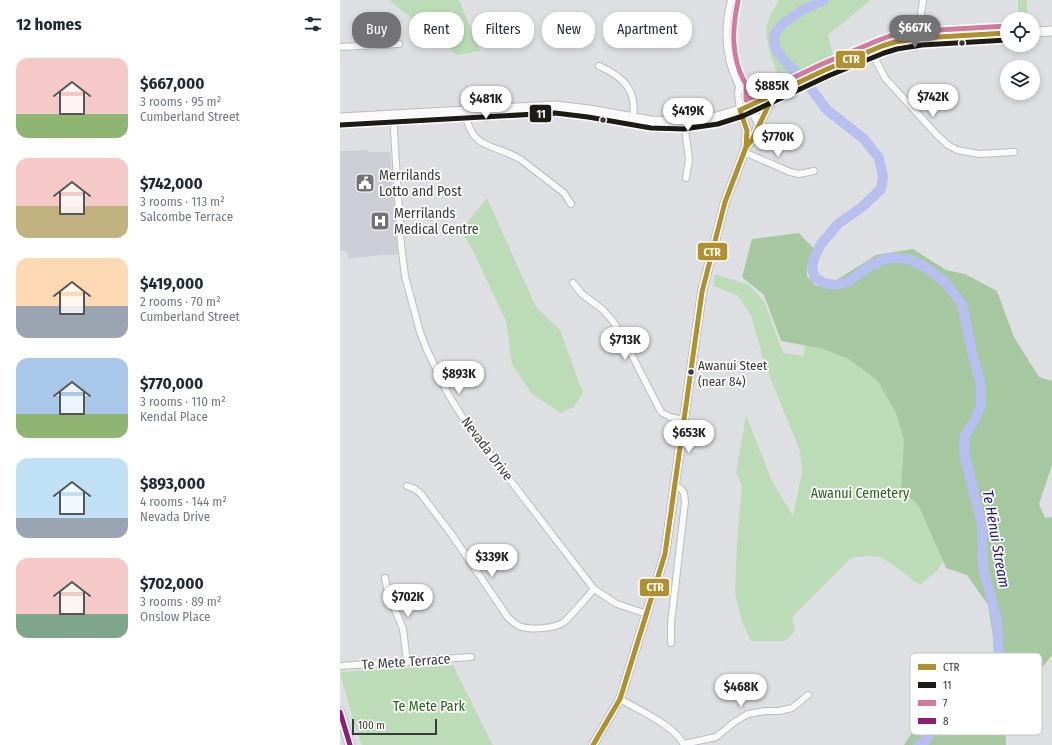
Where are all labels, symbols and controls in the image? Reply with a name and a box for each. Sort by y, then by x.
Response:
chip: Buy [352,12,401,48]
chip: Rent [409,12,464,48]
chip: Filters [472,12,534,48]
chip: New [542,12,595,48]
chip: Apartment [603,12,692,48]
map controls [1000,12,1040,100]
button: locate [1000,12,1040,52]
icon: filters [302,13,324,35]
text: 12 homes [16,14,82,35]
pin: $667K [887,15,943,49]
text: $667K [899,20,931,35]
unlabelled marker [957,38,967,48]
line badge: CTR [835,50,866,69]
text: CTR [842,53,860,66]
button: layers [1000,60,1040,100]
text: $667,000 [140,73,205,94]
pin: $885K [744,73,800,107]
icon: home [48,74,96,122]
text: $885K [755,78,789,93]
pin: $742K [905,84,961,118]
pin: $481K [458,86,514,120]
text: $742K [917,89,949,104]
text: $481K [470,91,502,106]
text: 3 rooms · 95 m² [140,94,221,109]
pin: $419K [660,98,716,132]
text: $419K [672,103,704,118]
line badge: 11 [529,104,552,123]
text: 11 [536,108,546,121]
text: Cumberland Street [140,109,240,124]
unlabelled marker [598,115,608,125]
pin: $770K [750,124,806,158]
text: $770K [762,129,794,144]
place label: Merrilands Lotto and Post [379,167,462,200]
public building icon: Merrilands Lotto and Post [354,172,376,194]
text: $742,000 [140,173,203,194]
icon: home [48,174,96,222]
text: 3 rooms · 113 m² [140,194,225,209]
place label: Merrilands Medical Centre [394,205,479,238]
text: Salcombe Terrace [140,209,233,224]
hospital icon: Merrilands Medical Centre [369,210,391,232]
line badge: CTR [697,242,728,261]
text: CTR [703,246,721,259]
text: $419,000 [140,273,204,294]
icon: home [48,274,96,322]
text: 2 rooms · 70 m² [140,294,221,309]
text: Cumberland Street [140,309,240,324]
pin: $713K [597,327,653,361]
text: $713K [610,332,640,347]
place label: Awanui Steet (near 84) [698,358,768,389]
pin: $893K [431,361,487,395]
text: $893K [442,366,476,381]
marker: Awanui Steet (near 84) [686,367,696,377]
text: $770,000 [140,373,203,394]
icon: home [48,374,96,422]
text: 3 rooms · 110 m² [140,394,226,409]
text: Kendal Place [140,409,208,424]
street label: Nevada Drive [457,414,517,484]
pin: $653K [661,420,717,454]
text: $653K [672,425,706,440]
text: $893,000 [140,473,205,494]
icon: home [48,474,96,522]
park label: Awanui Cemetery [811,485,910,502]
water label: Te Hēnui Stream [979,489,1013,589]
text: 4 rooms · 144 m² [140,494,227,509]
text: Nevada Drive [140,509,210,524]
pin: $339K [464,544,520,578]
text: $339K [476,549,508,564]
text: $702,000 [140,573,204,594]
icon: home [48,574,96,622]
line badge: CTR [639,578,670,597]
text: CTR [646,581,664,594]
pin: $702K [380,584,436,618]
text: $702K [392,589,424,604]
text: 3 rooms · 89 m² [140,594,222,609]
text: Onslow Place [140,609,211,624]
street label: Te Mete Terrace [361,650,451,674]
legend [910,653,1042,735]
text: CTR [943,661,960,674]
pin: $468K [713,674,769,708]
text: $468K [724,679,758,694]
text: 11 [943,679,951,692]
text: 7 [943,697,948,710]
park label: Te Mete Park [393,698,466,715]
text: 8 [943,715,949,728]
scale bar [352,717,437,736]
text: 100 m [358,719,385,732]

